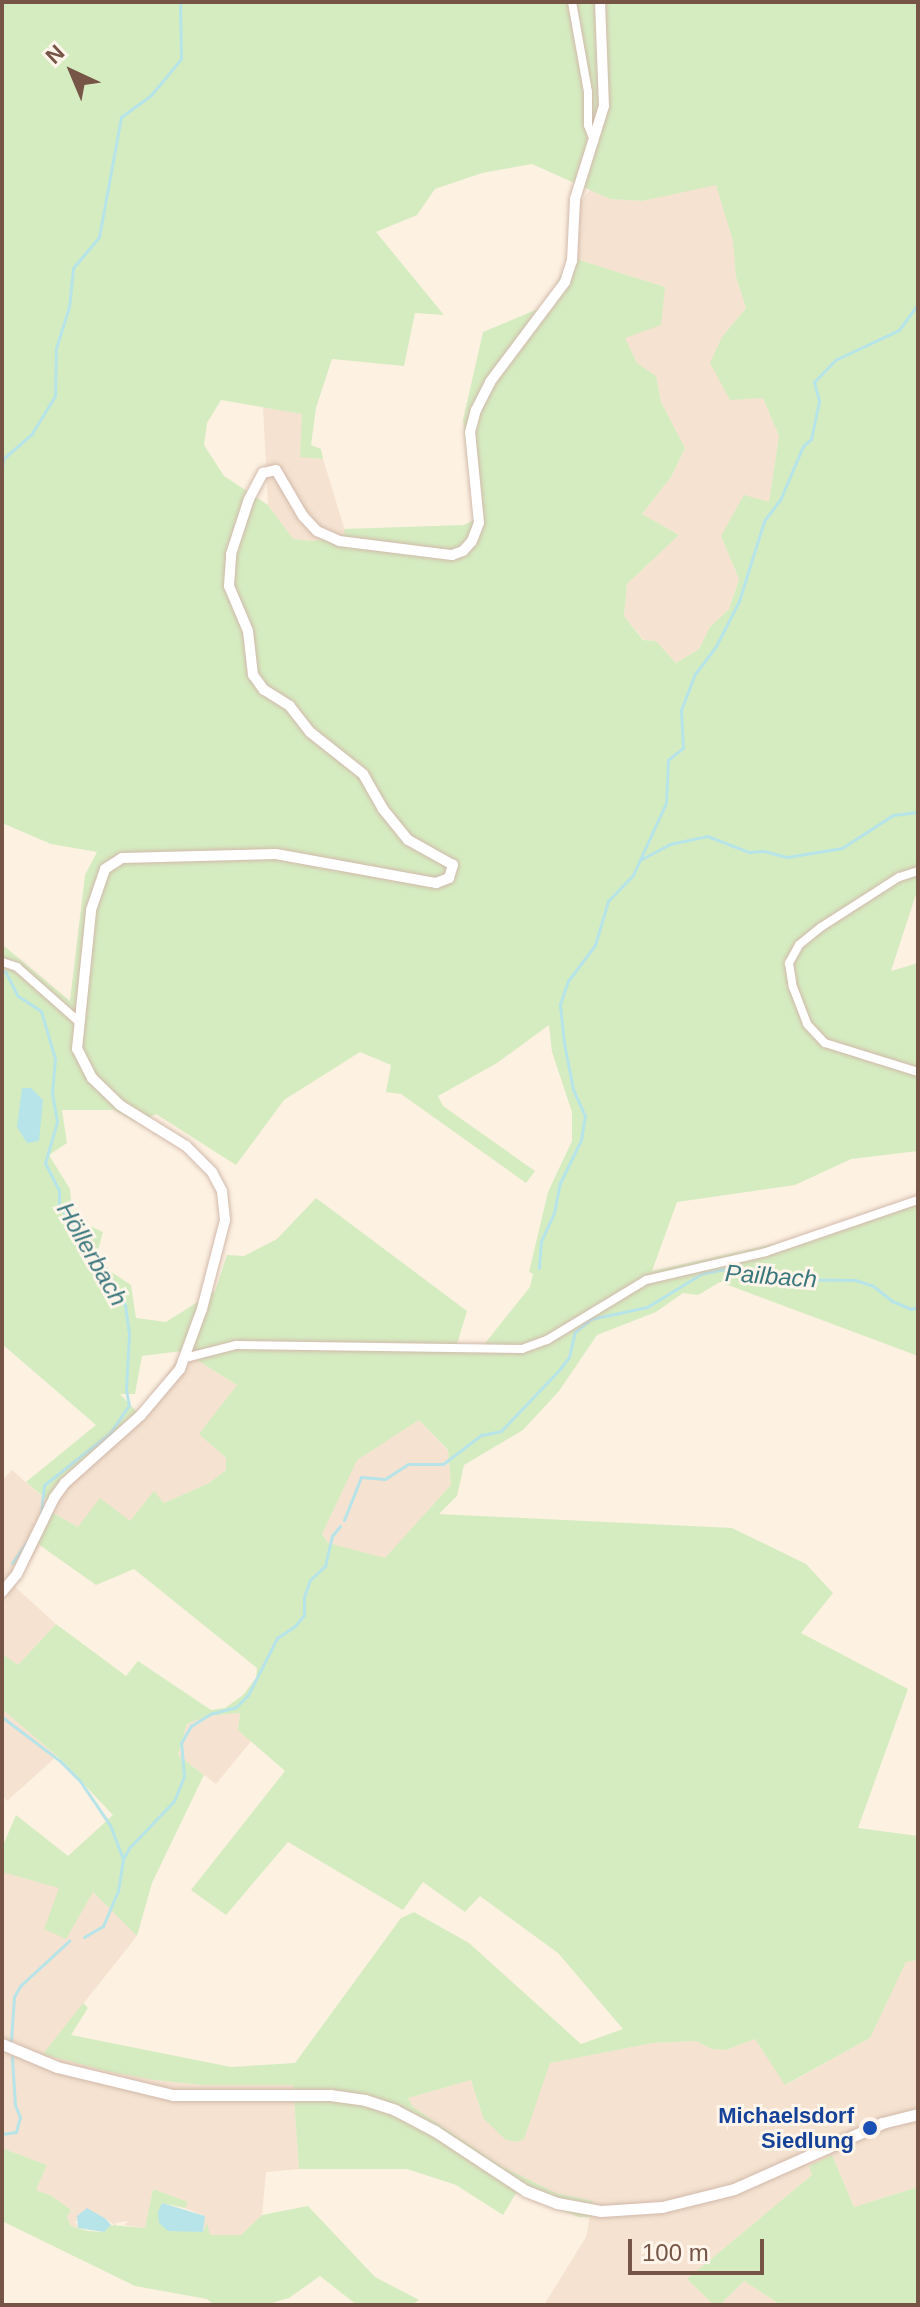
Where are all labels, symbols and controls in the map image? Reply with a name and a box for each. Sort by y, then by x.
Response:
north arrow [32,32,112,112]
text: N [41,40,69,69]
water label: Höllerbach [51,1197,133,1311]
water label: Pailbach [724,1258,818,1294]
place label: Michaelsdorf Siedlung [718,2102,854,2154]
marker: Michaelsdorf Siedlung [861,2119,879,2137]
scale bar [632,2223,768,2273]
text: 100 m [642,2239,709,2266]

